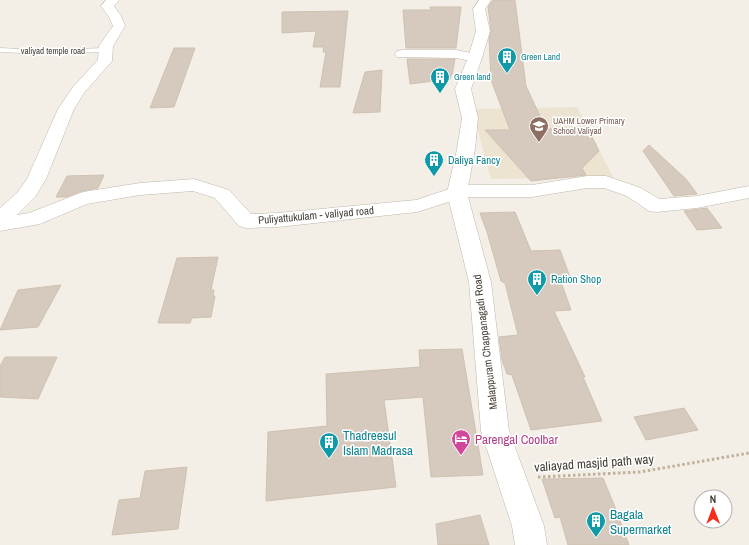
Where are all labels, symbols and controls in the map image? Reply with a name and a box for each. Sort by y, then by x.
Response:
street label: valiyad temple road [21,45,85,57]
building icon: Green Land [496,46,518,74]
place label: Green Land [521,51,560,63]
building icon: Green land [429,66,451,94]
place label: Green land [454,71,491,83]
school or university icon: UAHM Lower Primary School Valiyad [528,115,550,143]
place label: UAHM Lower Primary School Valiyad [553,115,625,137]
building icon: Daliya Fancy [423,149,445,177]
place label: Daliya Fancy [448,153,501,167]
street label: Puliyattukulam - valiyad road [257,203,375,227]
building icon: Ration Shop [526,268,548,296]
place label: Ration Shop [551,272,601,286]
street label: Malappuram Chappanagadi Road [470,274,500,410]
place label: Thadreesul Islam Madrasa [343,427,413,459]
hotel icon: Parengal Coolbar [450,428,472,456]
building icon: Thadreesul Islam Madrasa [318,431,340,459]
place label: Parengal Coolbar [475,431,558,448]
street label: valiayad masjid path way [534,450,655,476]
north arrow [693,489,733,529]
text: N [709,492,716,506]
place label: Bagala Supermarket [610,506,671,538]
building icon: Bagala Supermarket [585,510,607,538]

